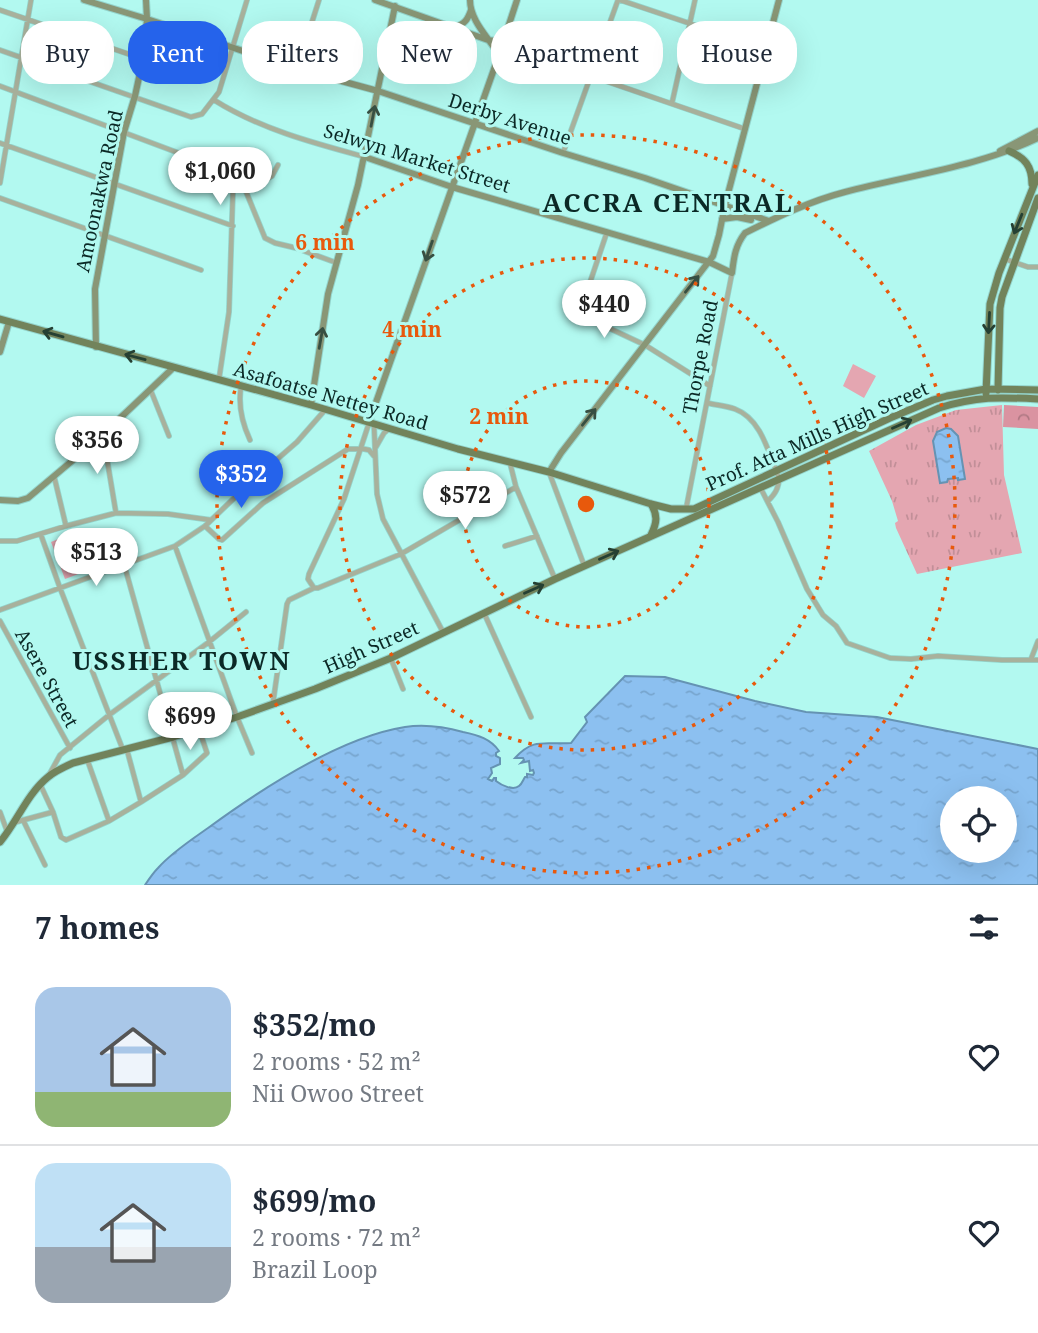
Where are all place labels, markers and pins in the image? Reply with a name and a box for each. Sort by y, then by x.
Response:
pin: $1,060 [163,148,277,207]
pin: $440 [563,280,645,340]
pin: $356 [56,416,138,476]
pin: $352 [200,450,282,510]
pin: $572 [424,472,506,531]
centre of rings [574,492,598,516]
pin: $513 [55,528,137,588]
pin: $699 [149,692,231,752]

